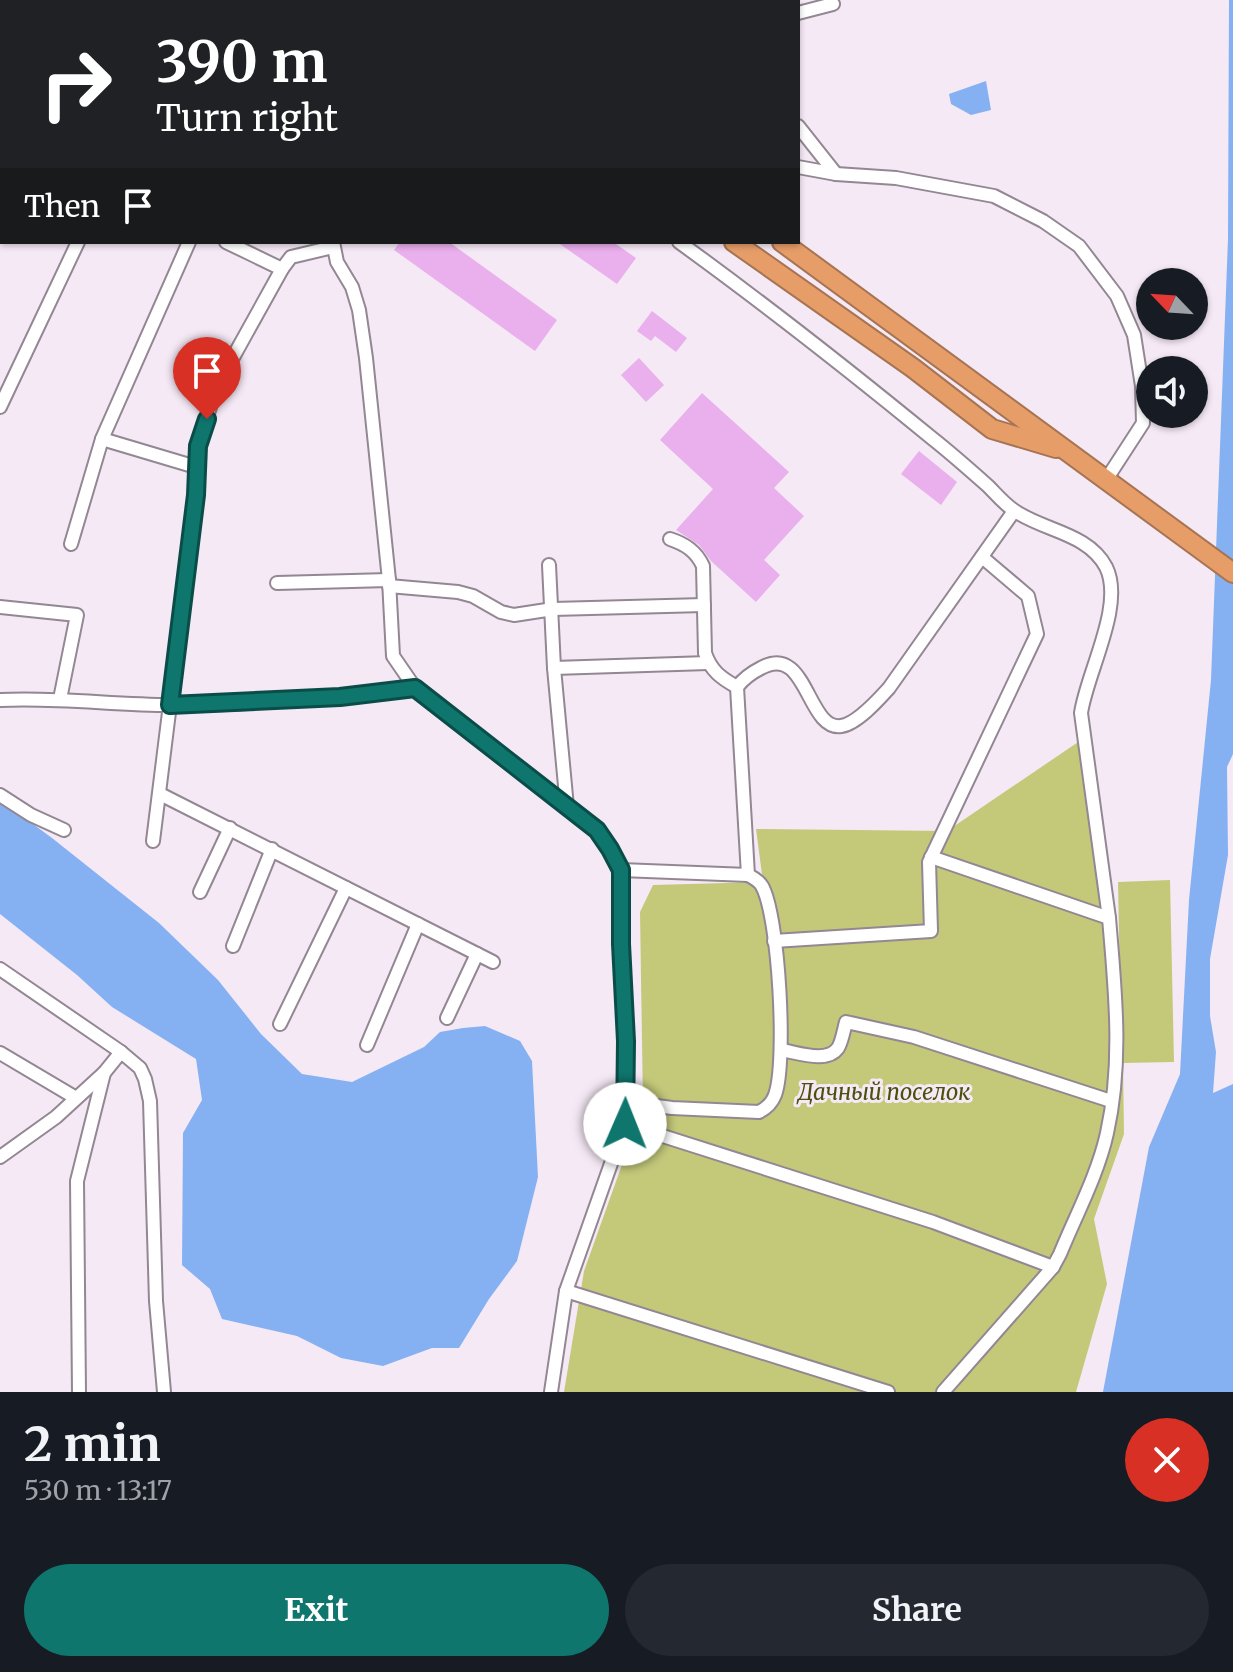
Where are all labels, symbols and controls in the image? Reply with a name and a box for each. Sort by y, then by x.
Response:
text: 390 m [156,27,328,97]
icon: right [24,32,128,136]
text: Turn right [156,96,338,141]
icon: arrive [116,184,160,228]
text: Then [24,187,100,225]
north arrow [1136,268,1208,340]
map controls [1136,268,1208,428]
pin [173,337,241,419]
icon: arrive [185,349,229,393]
button: sound [1136,356,1208,428]
park label: Дачный поселок [796,1078,970,1106]
position arrow [583,1082,667,1166]
text: 2 min [24,1414,161,1474]
button: close [1125,1418,1209,1502]
text: 530 m · 13:17 [24,1474,172,1507]
button: Exit [24,1564,609,1656]
button: Share [625,1564,1209,1656]

